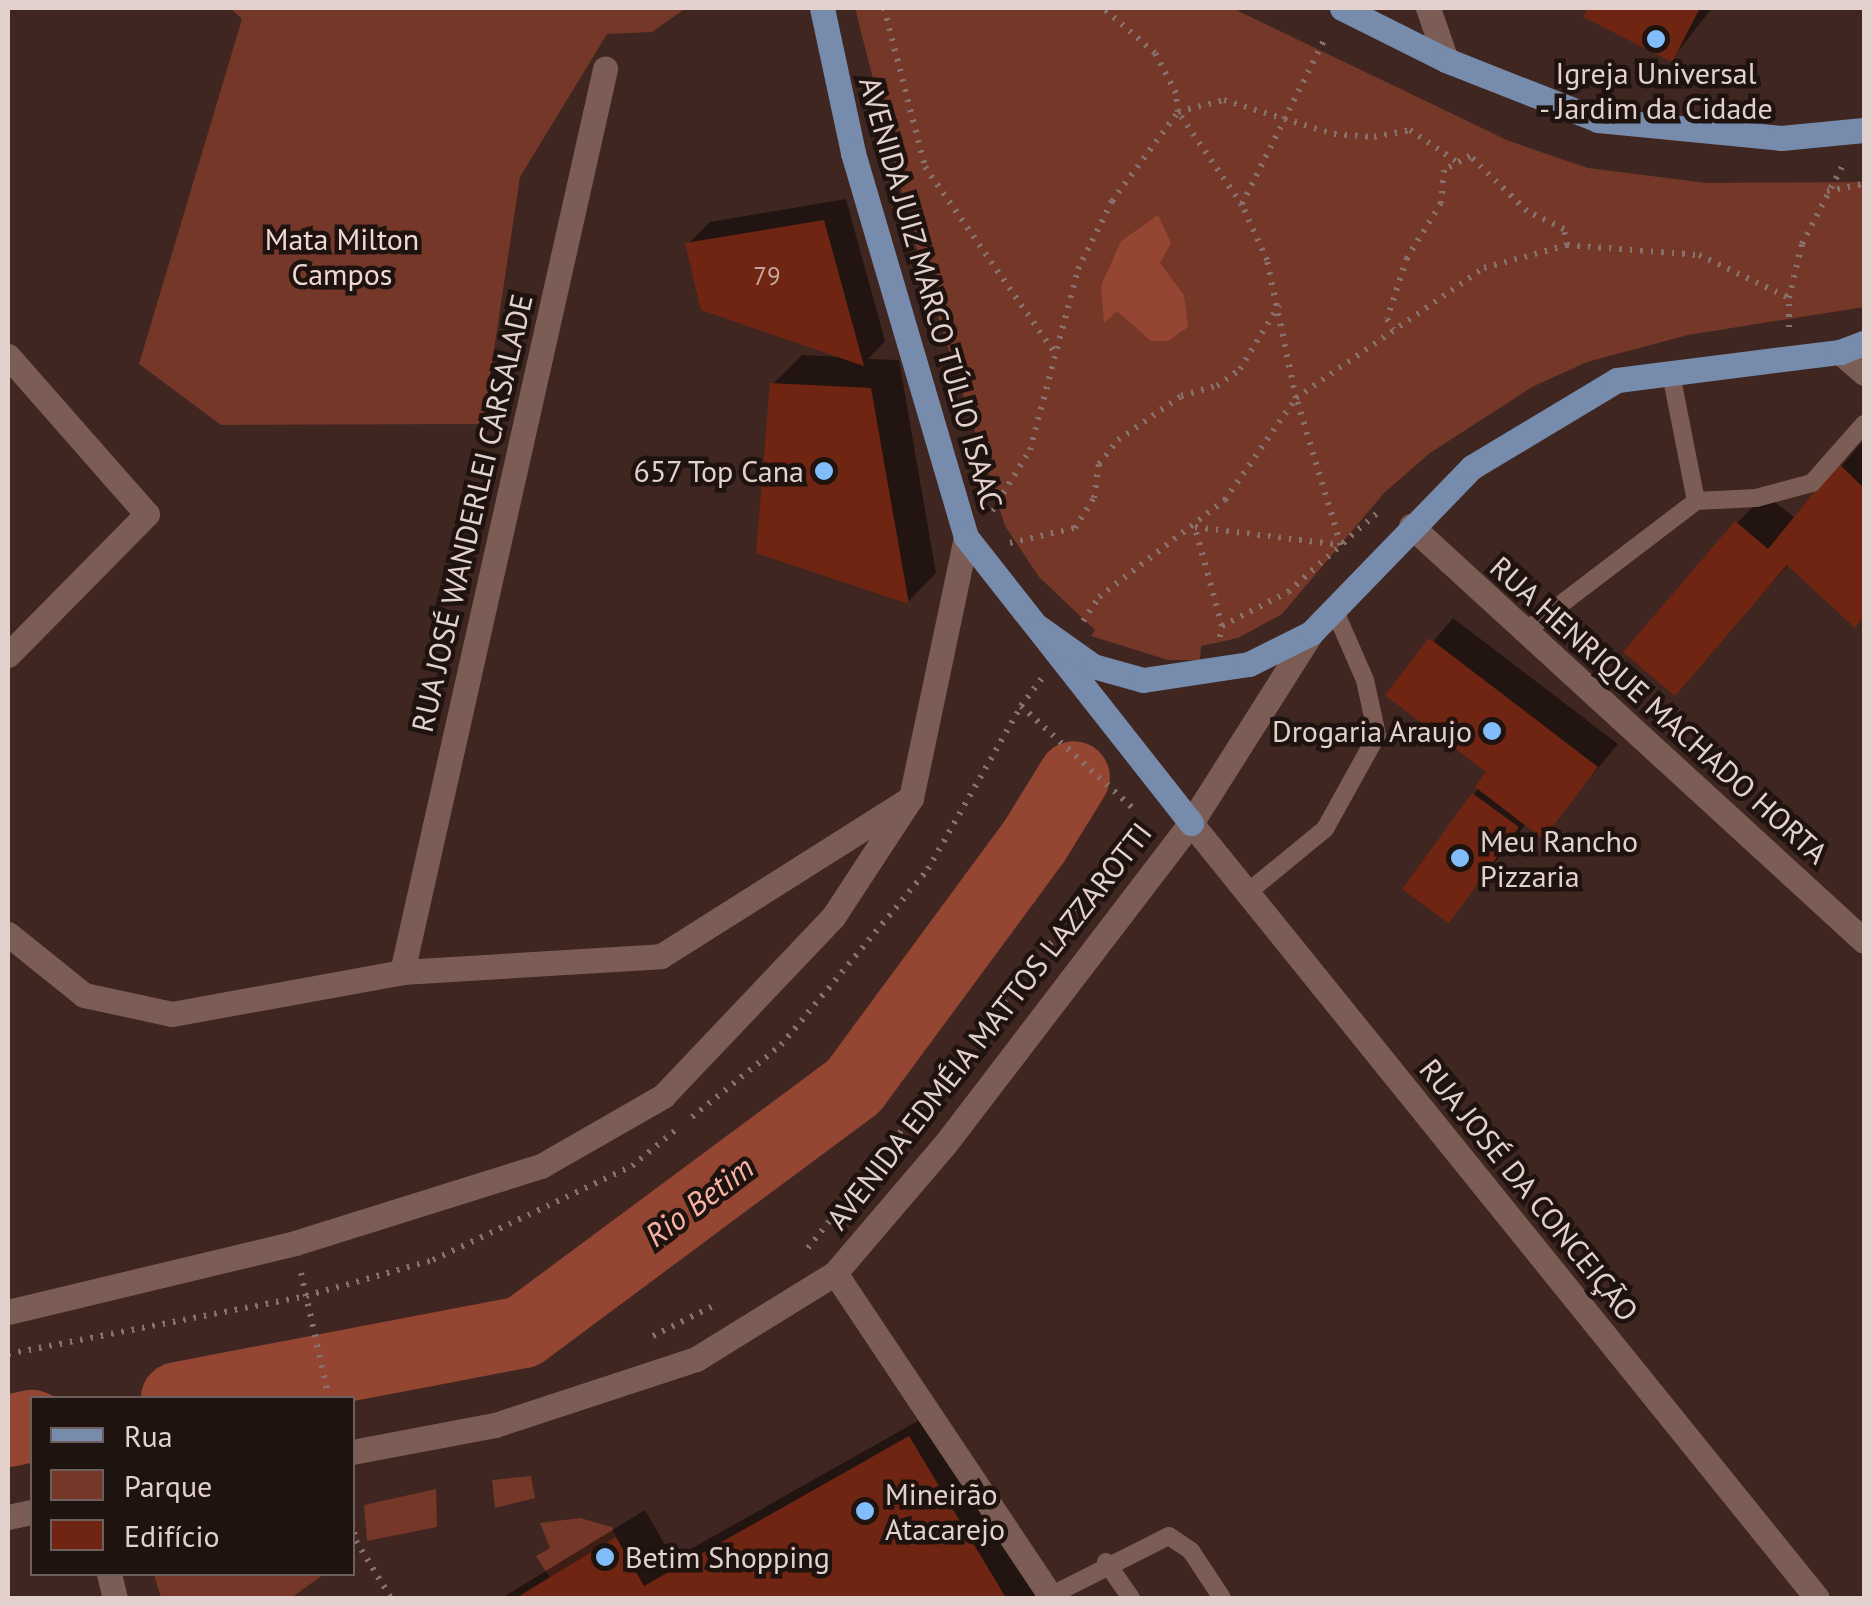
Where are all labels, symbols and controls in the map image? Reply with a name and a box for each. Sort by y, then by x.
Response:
marker: Igreja Universal - Jardim da Cidade [1645,28,1667,50]
place label: Igreja Universal - Jardim da Cidade [1538,55,1774,126]
street label: AVENIDA JUIZ MARCO TÚLIO ISAAC [851,71,1011,515]
park label: Mata Milton Campos [265,221,419,292]
house number: 79 [753,261,781,291]
street label: RUA JOSÉ WANDERLEI CARSALADE [404,290,540,736]
place label: 657 Top Cana [631,453,804,489]
marker: 657 Top Cana [813,460,835,482]
street label: RUA HENRIQUE MACHADO HORTA [1483,549,1835,871]
place label: Drogaria Araujo [1271,713,1472,749]
marker: Drogaria Araujo [1481,720,1503,742]
street label: AVENIDA EDMÉIA MATTOS LAZZAROTTI [818,814,1160,1238]
place label: Meu Rancho Pizzaria [1480,823,1638,894]
marker: Meu Rancho Pizzaria [1449,847,1471,869]
street label: RUA JOSÉ DA CONCEIÇÃO [1411,1051,1647,1329]
water label: Rio Betim [637,1148,761,1254]
legend [30,1396,355,1576]
text: Rua [124,1416,173,1455]
text: Parque [124,1466,212,1505]
place label: Mineirão Atacarejo [885,1476,1005,1546]
marker: Mineirão Atacarejo [854,1500,876,1522]
text: Edifício [124,1516,220,1555]
place label: Betim Shopping [625,1539,830,1575]
marker: Betim Shopping [594,1546,616,1568]

